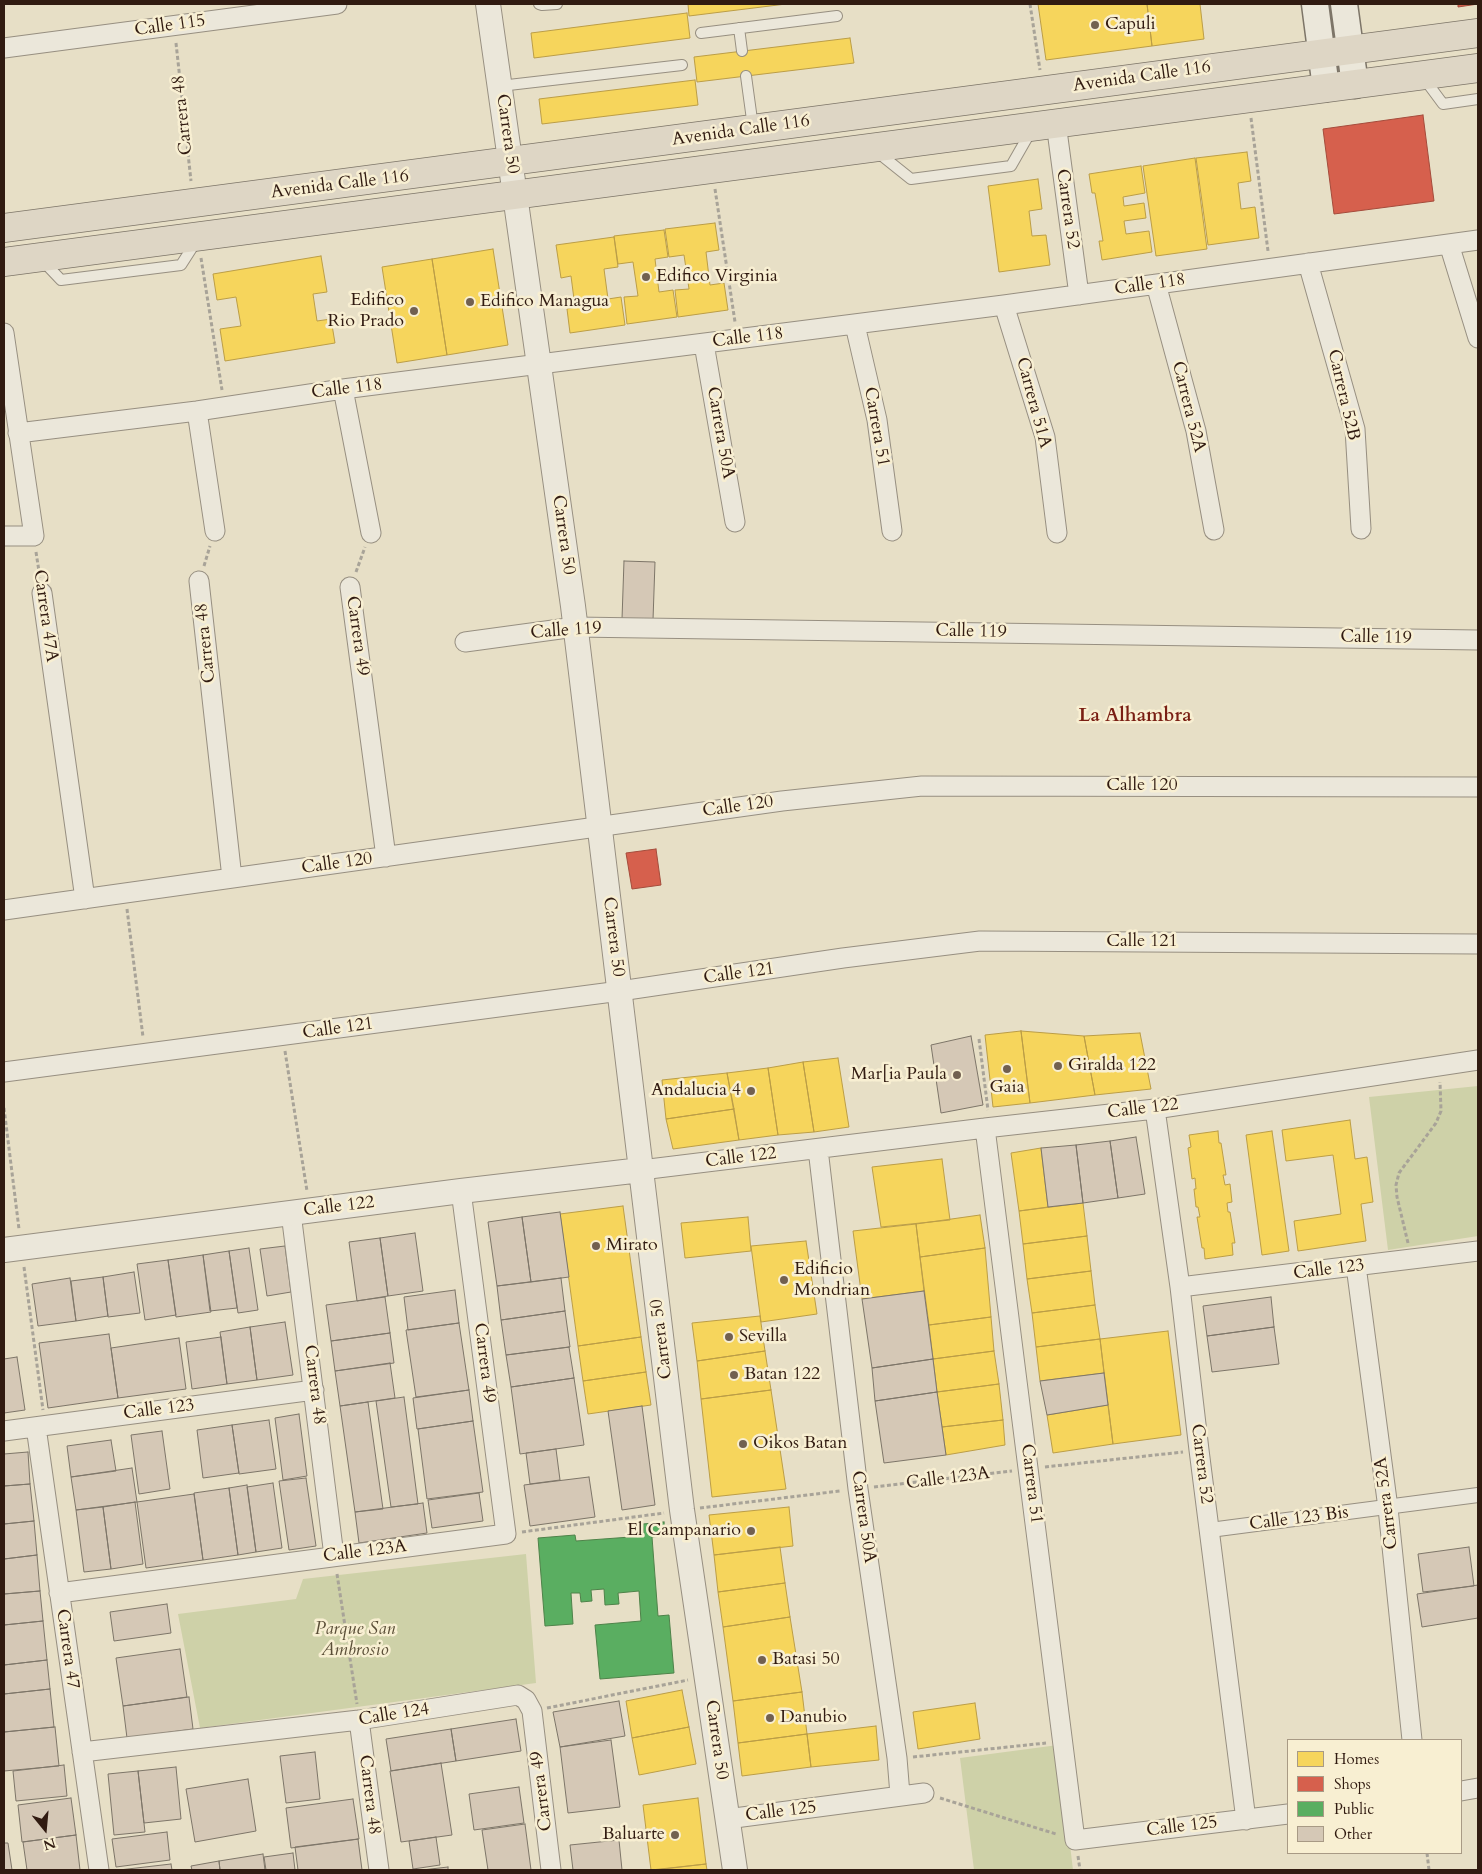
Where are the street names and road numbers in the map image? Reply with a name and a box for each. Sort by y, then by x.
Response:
street label: Calle 115 [133,10,207,42]
street label: Avenida Calle 116 [1072,57,1212,97]
street label: Carrera 48 [168,74,198,156]
street label: Carrera 50 [491,93,523,175]
street label: Avenida Calle 116 [671,111,811,151]
street label: Avenida Calle 116 [270,166,410,204]
street label: Carrera 52 [1051,168,1083,250]
street label: Calle 118 [1113,269,1187,301]
street label: Calle 118 [711,323,785,353]
street label: Carrera 52B [1322,347,1364,443]
street label: Carrera 51A [1010,355,1056,451]
street label: Carrera 52A [1166,359,1210,455]
street label: Calle 118 [310,374,384,404]
street label: Carrera 50A [701,385,739,481]
street label: Carrera 51 [858,386,894,468]
street label: Carrera 50 [547,494,579,576]
street label: Carrera 47A [28,568,62,664]
street label: Carrera 49 [341,595,373,677]
street label: Carrera 48 [191,602,221,684]
street label: Calle 119 [530,618,602,644]
street label: Calle 119 [935,621,1007,643]
street label: Calle 119 [1340,627,1412,649]
street label: Calle 120 [1106,775,1178,797]
street label: Calle 120 [701,791,775,823]
street label: Calle 120 [300,848,374,880]
street label: Carrera 50 [597,896,629,978]
street label: Calle 121 [1106,931,1178,953]
street label: Calle 121 [702,958,776,990]
street label: Calle 121 [301,1013,375,1045]
street label: Calle 122 [1106,1094,1180,1124]
street label: Calle 122 [704,1143,778,1173]
street label: Calle 122 [302,1192,376,1222]
street label: Calle 123 [1292,1255,1366,1285]
street label: Carrera 50 [646,1298,678,1380]
street label: Carrera 49 [468,1322,500,1404]
street label: Carrera 48 [298,1344,330,1426]
street label: Calle 123 [122,1395,196,1425]
street label: Carrera 52 [1185,1423,1217,1505]
street label: Carrera 51 [1015,1443,1047,1525]
street label: Carrera 52A [1371,1455,1403,1551]
street label: Calle 123A [905,1463,991,1495]
street label: Carrera 50A [846,1469,880,1565]
street label: Calle 123 Bis [1248,1502,1350,1536]
street label: Calle 123A [322,1536,408,1568]
street label: Carrera 47 [51,1608,83,1690]
street label: Calle 124 [357,1699,431,1731]
street label: Carrera 50 [700,1699,732,1781]
street label: Carrera 49 [526,1750,558,1832]
street label: Carrera 48 [353,1754,385,1836]
street label: Calle 125 [744,1797,818,1827]
street label: Calle 125 [1145,1812,1219,1842]

